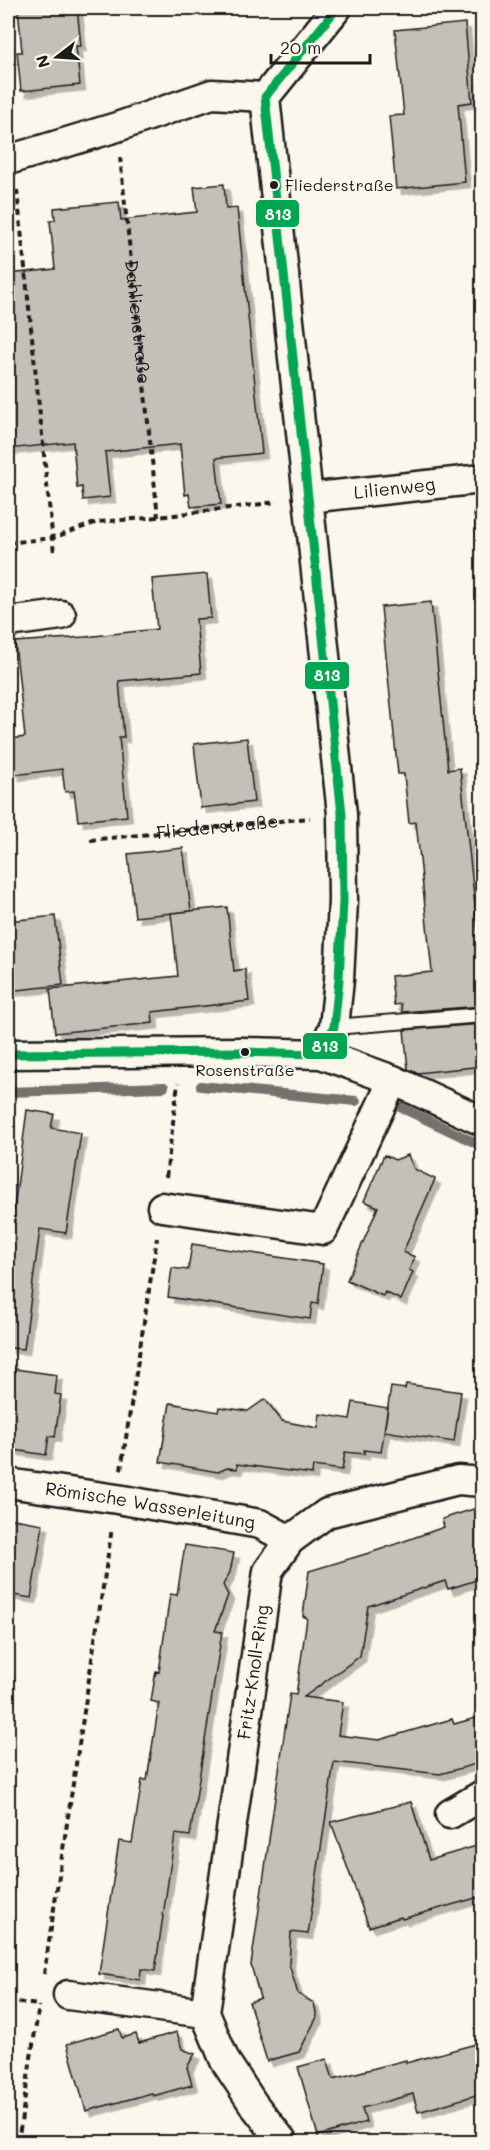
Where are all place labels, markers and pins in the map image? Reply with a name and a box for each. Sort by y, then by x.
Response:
place label: Fliederstraße [285,174,394,195]
marker: Fliederstraße [268,179,280,191]
marker: Rosenstraße [239,1046,251,1058]
place label: Rosenstraße [195,1059,295,1080]

